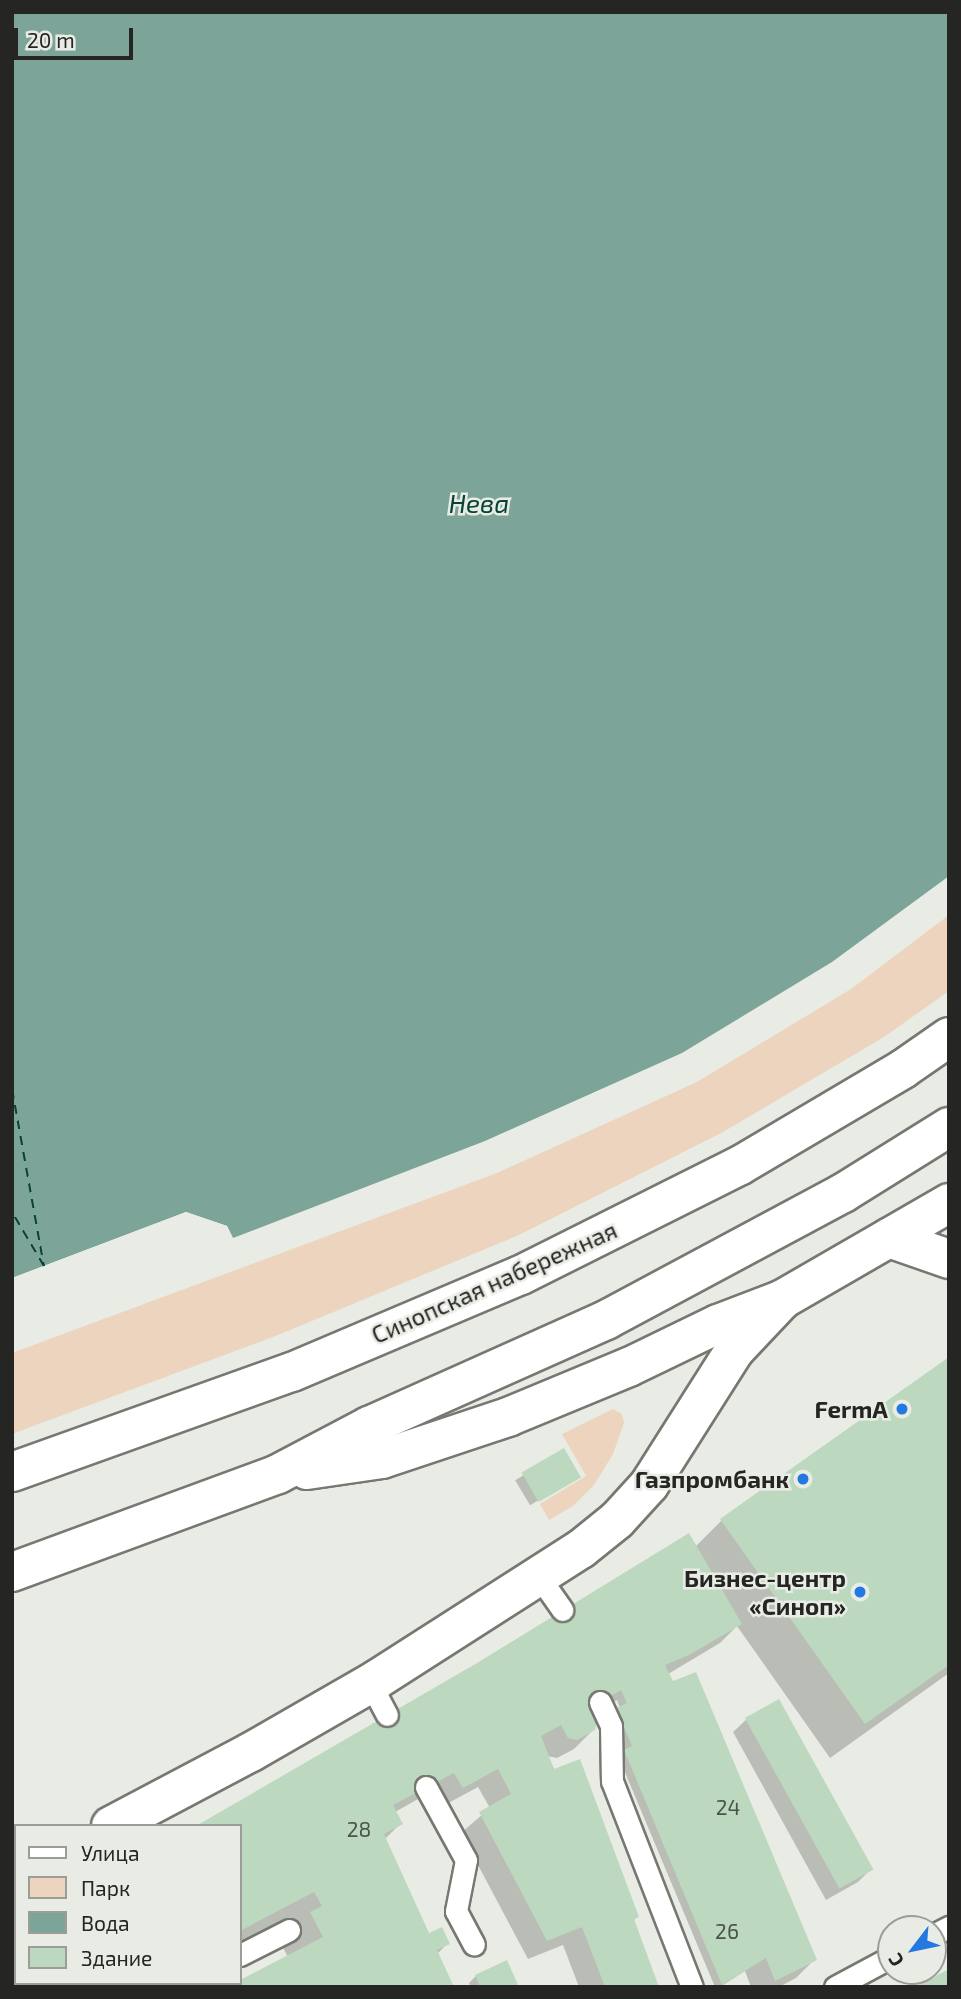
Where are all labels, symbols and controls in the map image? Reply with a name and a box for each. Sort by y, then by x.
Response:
scale bar [18,14,136,58]
text: 20 m [27,27,75,52]
water label: Нева [449,487,509,519]
street label: Синопская набережная [367,1215,621,1349]
place label: FermA [814,1395,888,1423]
marker: FermA [894,1401,910,1417]
place label: Газпромбанк [635,1465,789,1493]
marker: Газпромбанк [795,1471,811,1487]
place label: Бизнес-центр «Синоп» [684,1564,846,1620]
marker: Бизнес-центр «Синоп» [852,1584,868,1600]
house number: 24 [716,1794,740,1820]
house number: 28 [347,1816,371,1842]
legend [14,1824,242,1985]
text: Улица [81,1840,140,1865]
text: Парк [81,1875,130,1900]
text: Вода [81,1910,130,1935]
north arrow [877,1915,947,1985]
house number: 26 [715,1918,739,1944]
text: Здание [81,1945,152,1970]
text: С [883,1949,908,1971]

